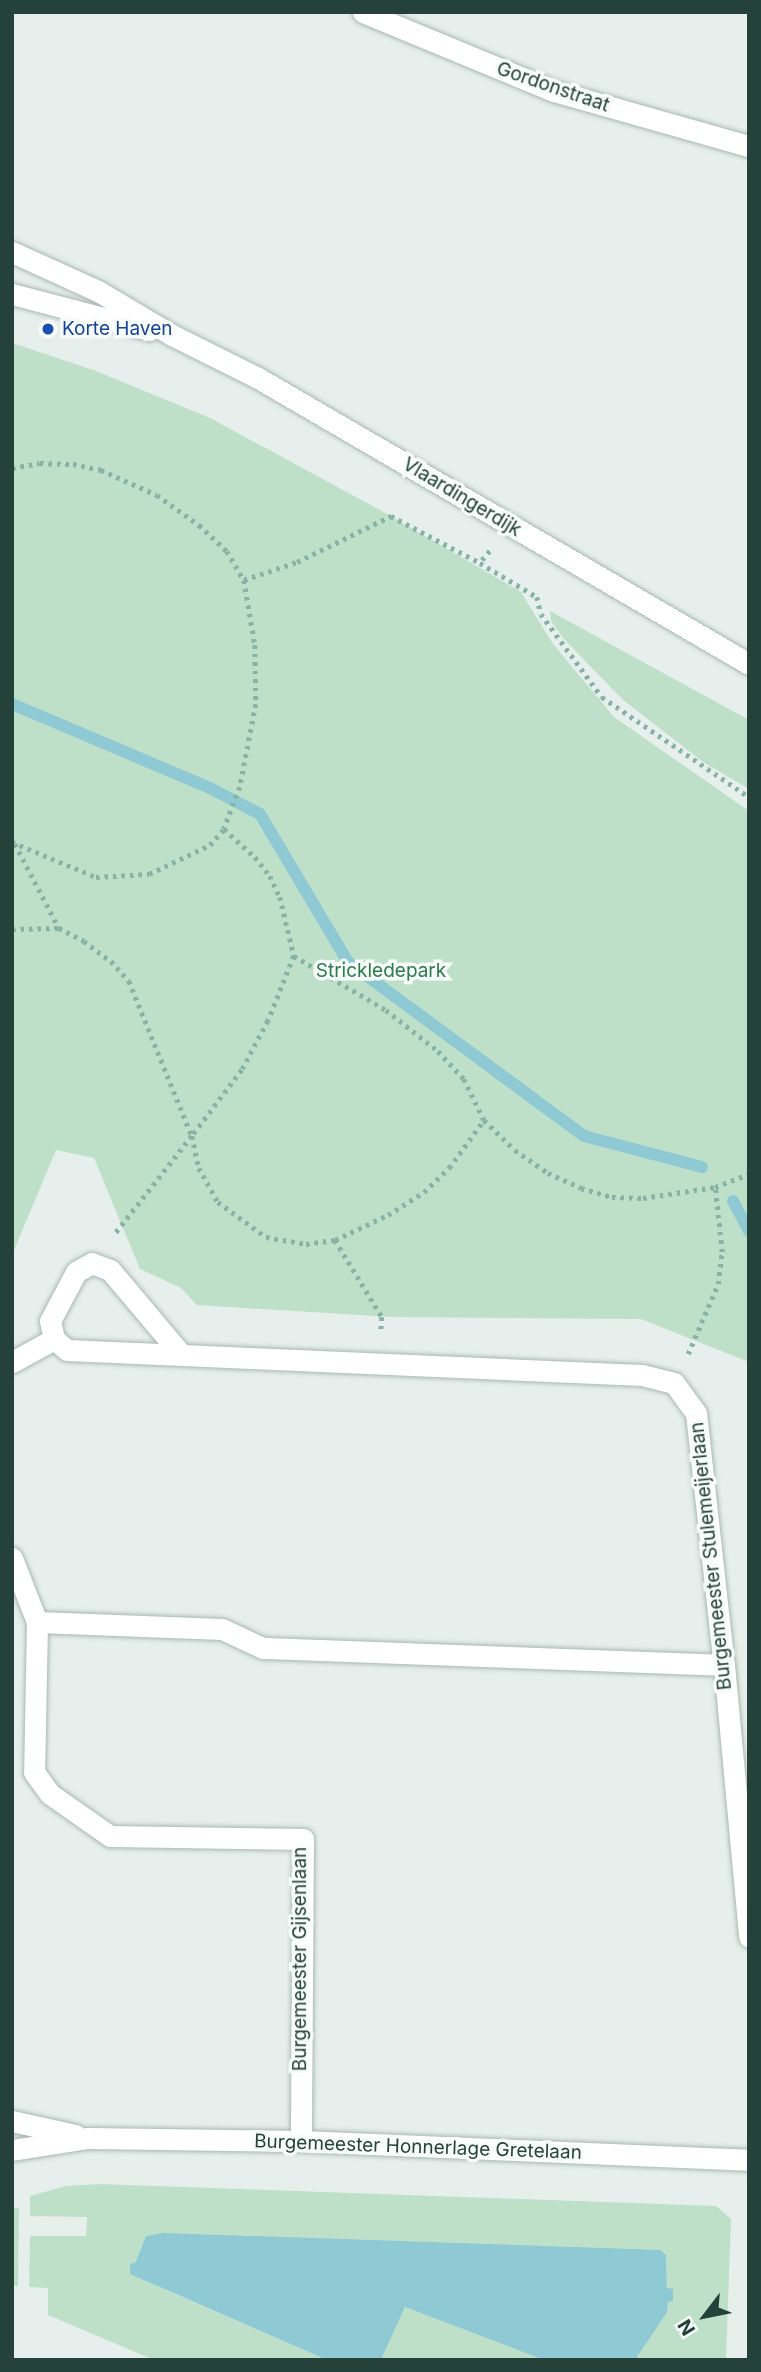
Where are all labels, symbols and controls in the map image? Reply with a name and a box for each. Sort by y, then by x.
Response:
street label: Gordonstraat [494,57,612,117]
place label: Korte Haven [62,318,172,340]
marker: Korte Haven [40,321,56,337]
street label: Vlaardingerdijk [399,453,525,541]
park label: Strickledepark [316,960,446,982]
street label: Burgemeester Stulemeijerlaan [686,1421,736,1691]
street label: Burgemeester Gijsenlaan [289,1847,311,2071]
street label: Burgemeester Honnerlage Gretelaan [254,2130,582,2164]
north arrow [670,2281,740,2351]
text: N [673,2315,700,2340]

